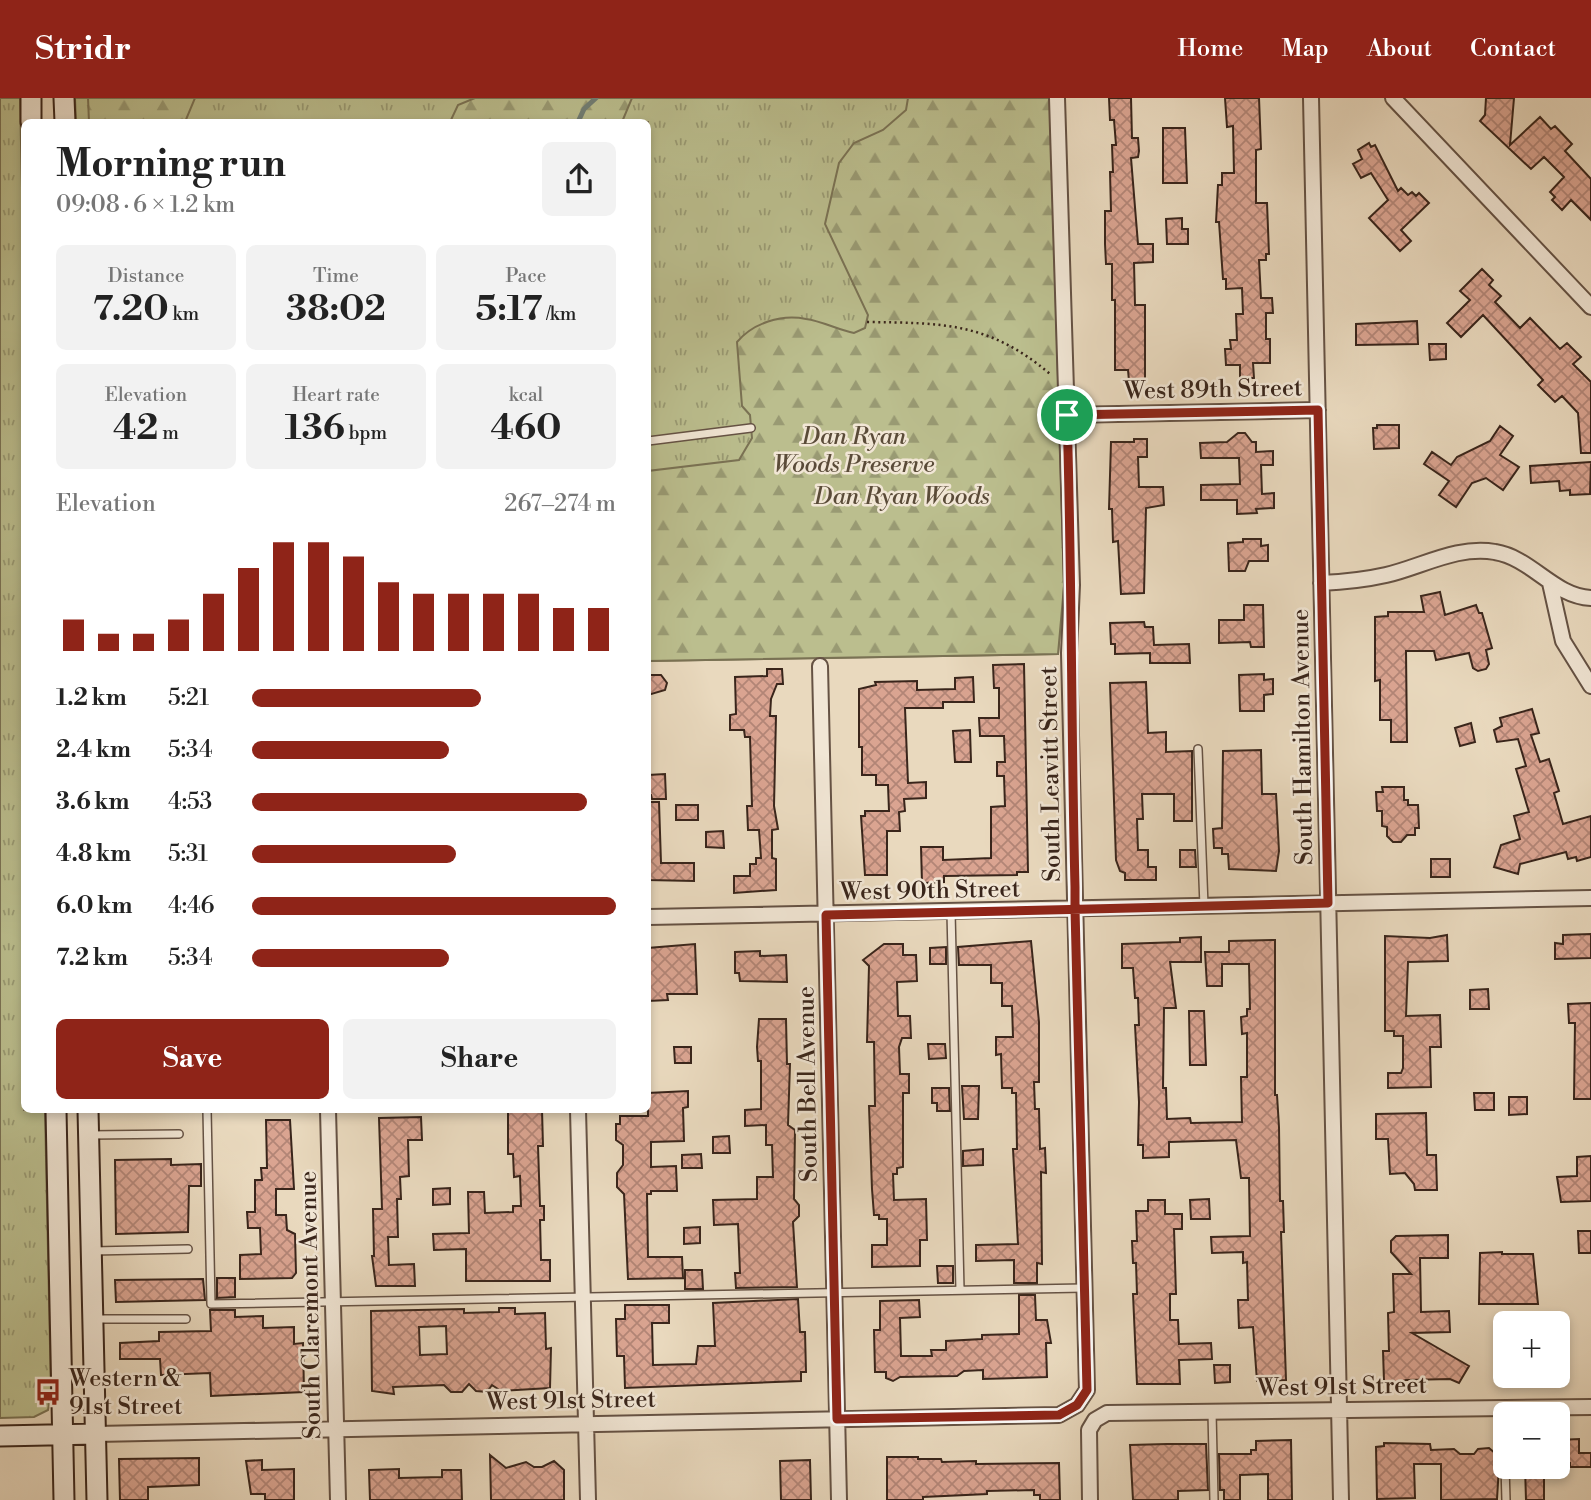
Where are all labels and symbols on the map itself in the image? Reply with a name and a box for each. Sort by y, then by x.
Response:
street label: West 89th Street [1122,373,1303,407]
pin [1037,385,1097,445]
park label: Dan Ryan Woods Preserve [773,422,935,480]
park label: Dan Ryan Woods [813,482,990,512]
street label: South Hamilton Avenue [1286,609,1320,865]
street label: South Leavitt Street [1034,665,1068,882]
street label: West 90th Street [839,874,1021,908]
street label: South Bell Avenue [791,986,825,1182]
street label: South Claremont Avenue [294,1171,328,1439]
place label: Western & 91st Street [68,1364,183,1422]
street label: West 91st Street [1256,1371,1428,1403]
bus stop icon: Western & 91st Street [33,1377,63,1407]
street label: West 91st Street [485,1385,657,1417]

